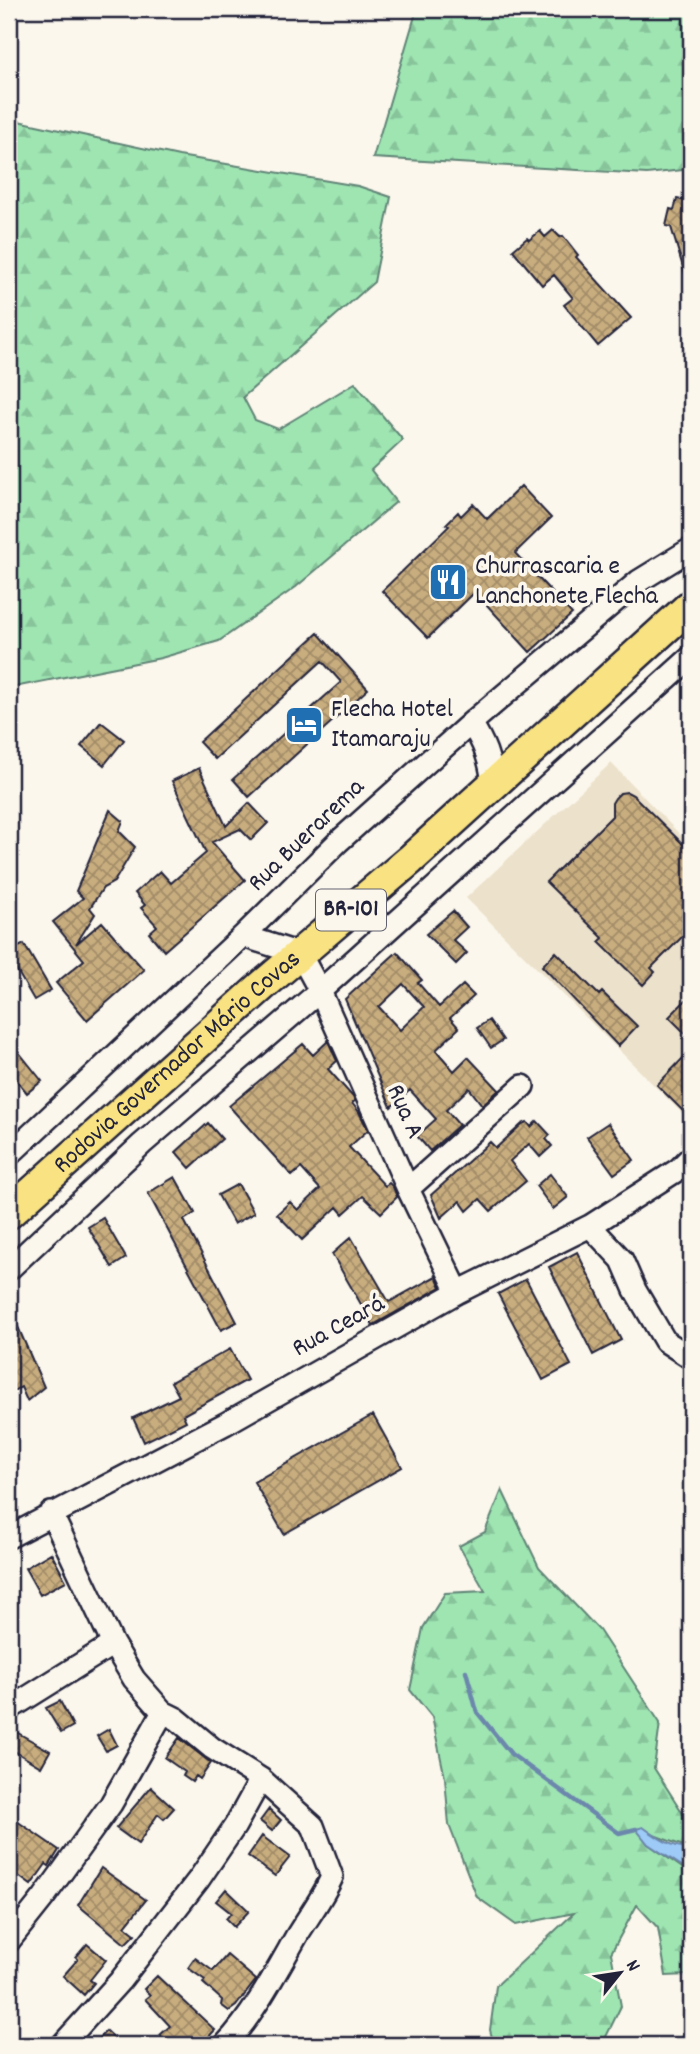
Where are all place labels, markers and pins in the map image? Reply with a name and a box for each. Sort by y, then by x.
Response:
place label: Churrascaria e Lanchonete Flecha [475,549,659,616]
restaurant icon: Churrascaria e Lanchonete Flecha [427,561,469,603]
place label: Flecha Hotel Itamaraju [331,692,453,759]
hotel icon: Flecha Hotel Itamaraju [283,704,325,746]

